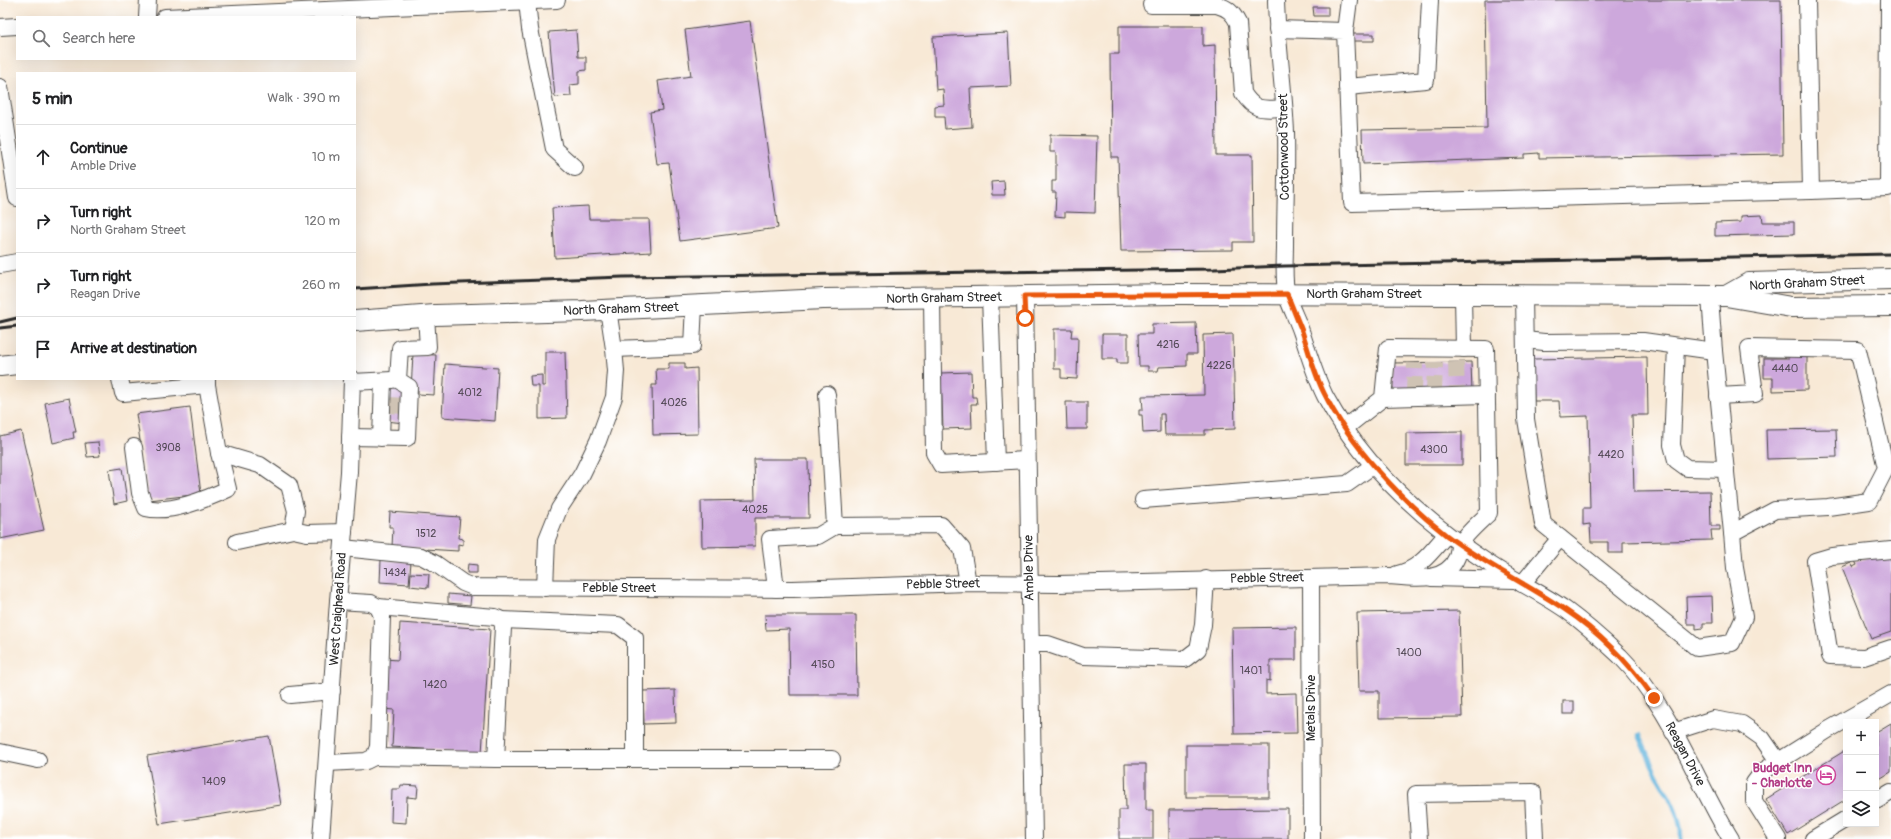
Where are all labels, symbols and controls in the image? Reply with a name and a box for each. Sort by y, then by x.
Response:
search box [16,16,356,60]
icon: search [30,27,52,49]
text: Search here [62,29,135,48]
text: 5 min [32,88,72,109]
text: Walk · 390 m [267,90,340,106]
street label: Cottonwood Street [1275,93,1293,201]
text: Continue [70,139,128,158]
icon: ahead [32,146,54,168]
text: 10 m [312,149,340,165]
text: Amble Drive [70,158,136,174]
text: Turn right [70,203,131,222]
icon: right [32,210,54,232]
text: 120 m [304,213,340,229]
text: North Graham Street [70,222,186,238]
text: Turn right [70,267,131,286]
street label: North Graham Street [1749,272,1866,294]
icon: right [32,274,54,296]
text: 260 m [302,277,340,293]
text: Reagan Drive [70,286,140,302]
street label: North Graham Street [1306,286,1423,302]
street label: North Graham Street [886,289,1003,307]
street label: North Graham Street [563,299,680,319]
route start [1016,309,1034,327]
icon: arrive [32,338,54,360]
house number: 4216 [1156,338,1180,351]
text: Arrive at destination [70,339,197,358]
house number: 4226 [1206,359,1232,372]
house number: 4440 [1772,362,1798,375]
house number: 4012 [458,386,482,399]
house number: 4026 [661,396,687,409]
house number: 3908 [156,441,181,454]
house number: 4300 [1420,443,1448,456]
house number: 4420 [1598,448,1624,461]
house number: 4025 [742,503,768,516]
house number: 1512 [416,527,436,540]
street label: Amble Drive [1020,534,1038,601]
street label: West Craighead Road [326,552,350,666]
house number: 1434 [383,566,407,579]
street label: Pebble Street [1230,569,1305,587]
street label: Pebble Street [906,575,981,593]
street label: Pebble Street [582,580,657,596]
house number: 1400 [1396,646,1422,659]
house number: 4150 [811,658,835,671]
house number: 1401 [1240,664,1262,677]
street label: Metals Drive [1303,674,1319,741]
house number: 1420 [423,678,447,691]
route end [1645,689,1663,707]
street label: Reagan Drive [1661,719,1709,789]
map controls [1843,719,1879,827]
button: + [1843,719,1879,755]
button: − [1843,755,1879,791]
place label: Budget Inn - Charlotte [1752,760,1813,791]
hotel icon: Budget Inn - Charlotte [1815,764,1837,786]
house number: 1409 [202,775,226,788]
button: layers [1843,791,1879,827]

